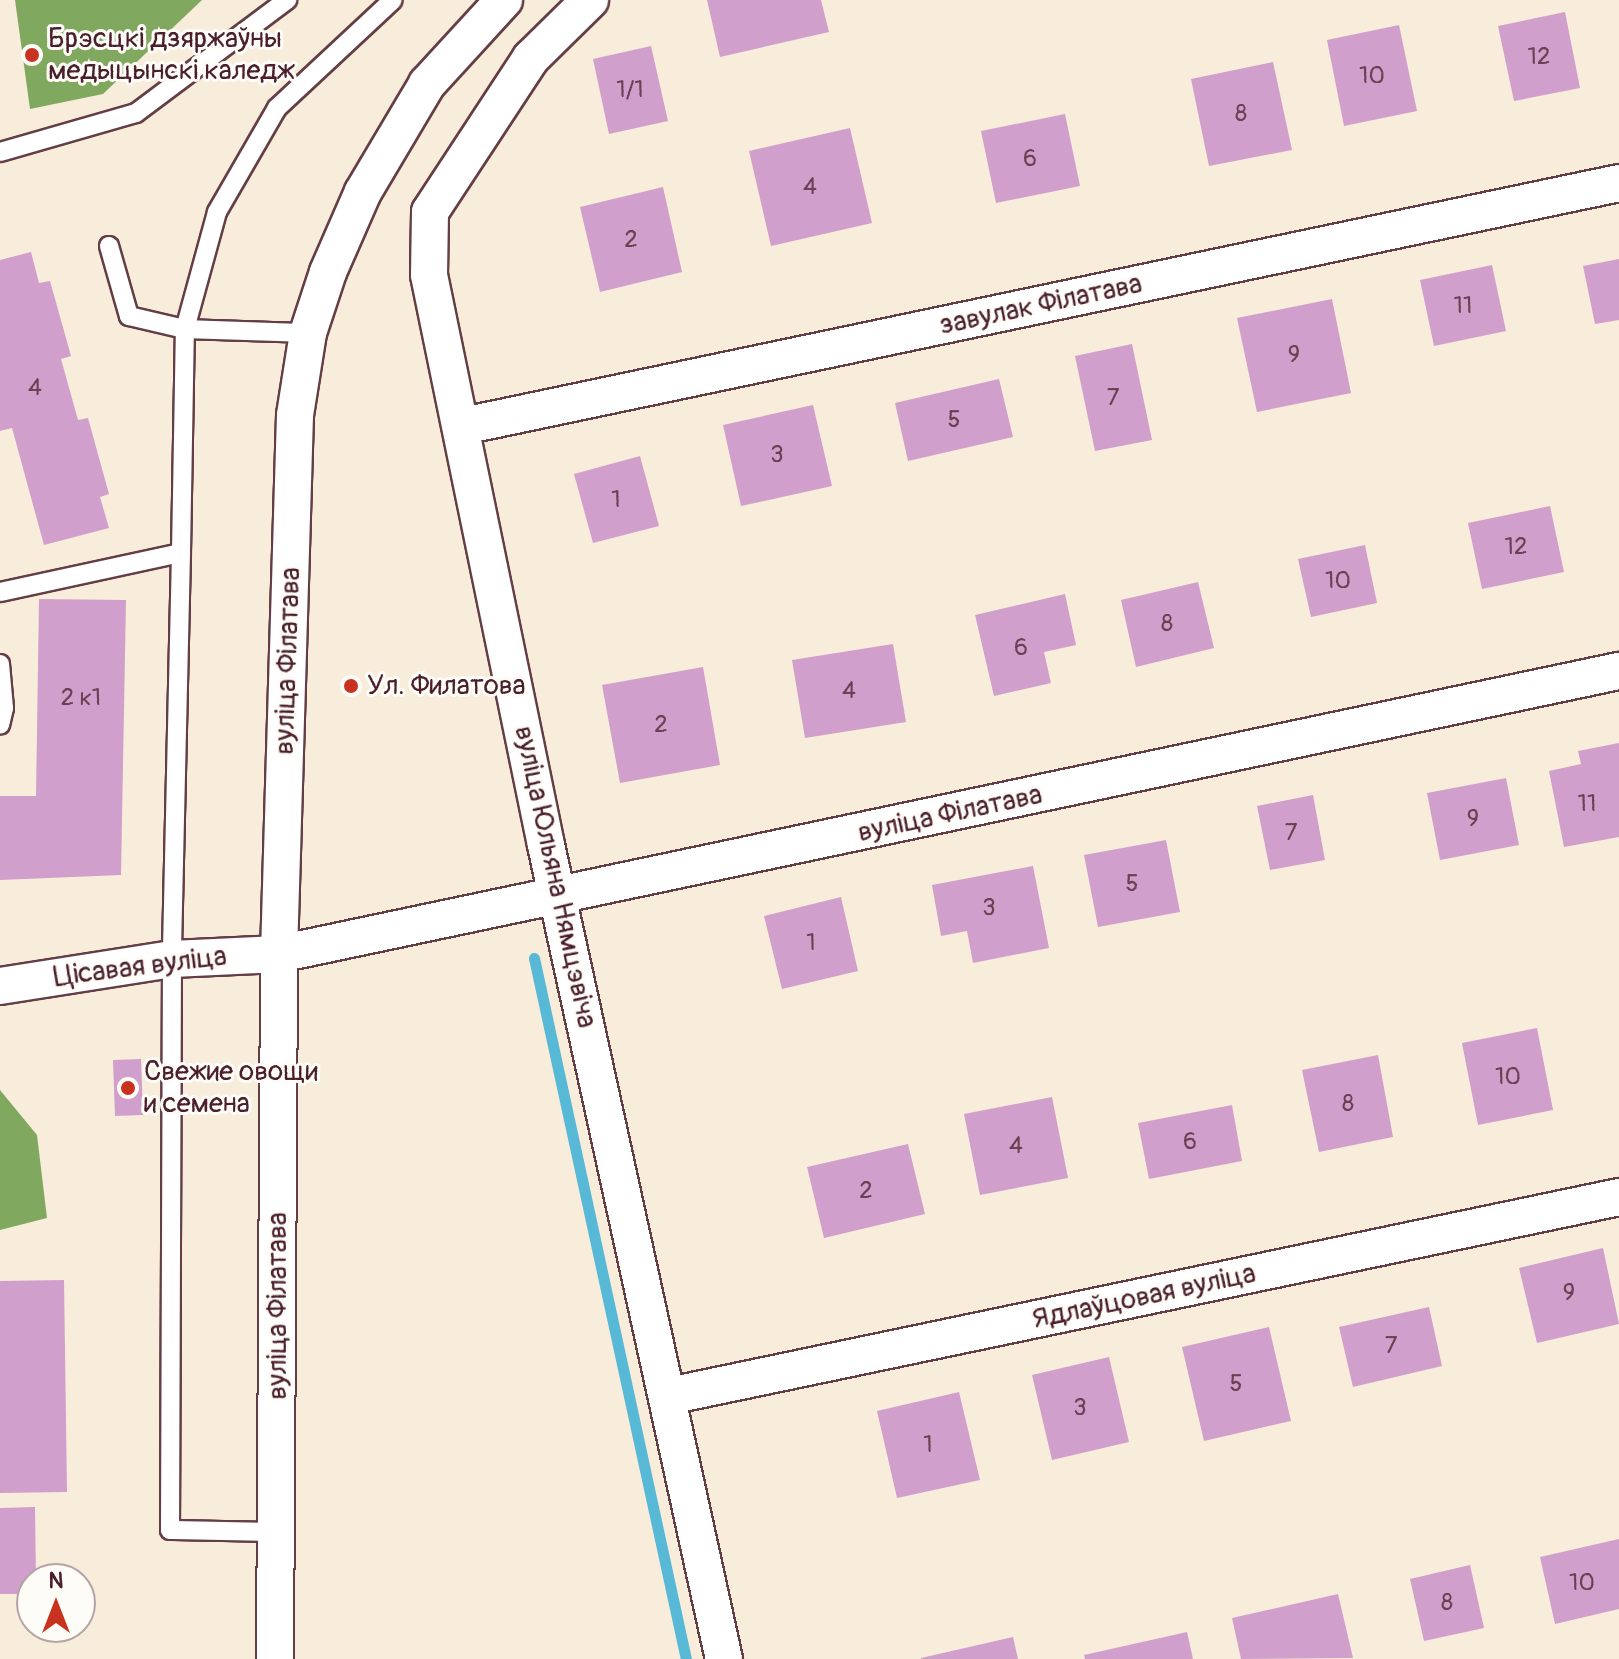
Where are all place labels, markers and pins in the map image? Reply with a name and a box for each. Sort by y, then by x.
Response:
place label: Брэсцкі дзяржаўны медыцынскі каледж [48,22,295,88]
marker: Брэсцкі дзяржаўны медыцынскі каледж [23,46,41,64]
place label: Ул. Филатова [367,669,526,703]
marker: Ул. Филатова [342,677,360,695]
place label: Свежие овощи и семена [144,1055,318,1121]
marker: Свежие овощи и семена [119,1079,137,1097]

